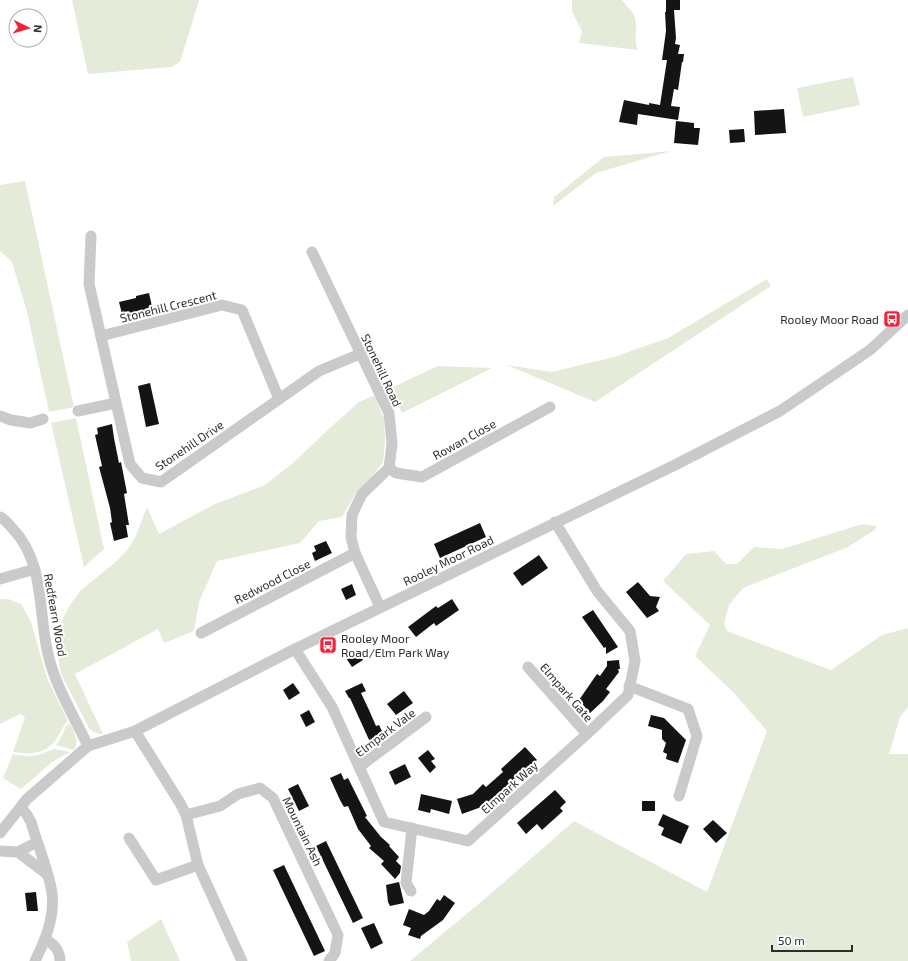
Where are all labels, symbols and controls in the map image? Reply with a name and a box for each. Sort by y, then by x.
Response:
north arrow [8,8,48,48]
text: N [32,24,45,33]
street label: Stonehill Crescent [118,287,218,325]
bus stop icon: Rooley Moor Road [882,309,902,329]
place label: Rooley Moor Road [780,312,879,326]
street label: Stonehill Road [359,331,405,409]
street label: Rowan Close [430,416,498,462]
street label: Stonehill Drive [152,417,226,473]
street label: Rooley Moor Road [401,532,495,588]
street label: Redwood Close [232,556,312,606]
street label: Redfearn Wood [42,572,70,658]
place label: Rooley Moor Road/Elm Park Way [341,631,450,659]
bus stop icon: Rooley Moor Road/Elm Park Way [318,635,338,655]
street label: Elmpark Gate [538,660,596,724]
street label: Elmpark Vale [352,705,418,759]
street label: Elmpark Way [478,757,541,816]
street label: Mountain Ash [280,794,326,868]
scale bar [772,927,852,953]
text: 50 m [778,933,805,947]

